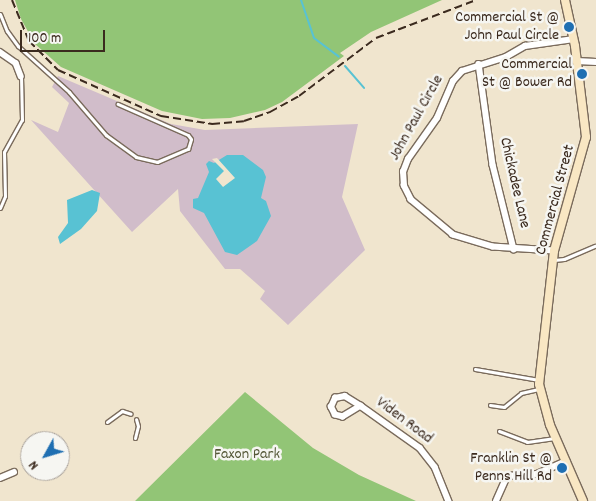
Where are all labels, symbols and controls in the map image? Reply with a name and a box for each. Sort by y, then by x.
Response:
place label: Commercial St @ John Paul Circle [455,8,559,46]
scale bar [22,20,108,52]
marker: Commercial St @ John Paul Circle [563,21,575,33]
text: 100 m [28,28,61,50]
place label: Commercial St @ Bower Rd [482,55,572,93]
marker: Commercial St @ Bower Rd [576,68,588,80]
street label: John Paul Circle [386,72,448,164]
street label: Chickadee Lane [494,136,534,230]
street label: Commercial Street [532,143,580,257]
street label: Viden Road [372,393,436,449]
north arrow [20,431,70,481]
park label: Faxon Park [214,445,280,465]
place label: Franklin St @ Penns Hill Rd [470,449,552,487]
text: N [24,456,44,474]
marker: Franklin St @ Penns Hill Rd [556,462,568,474]

